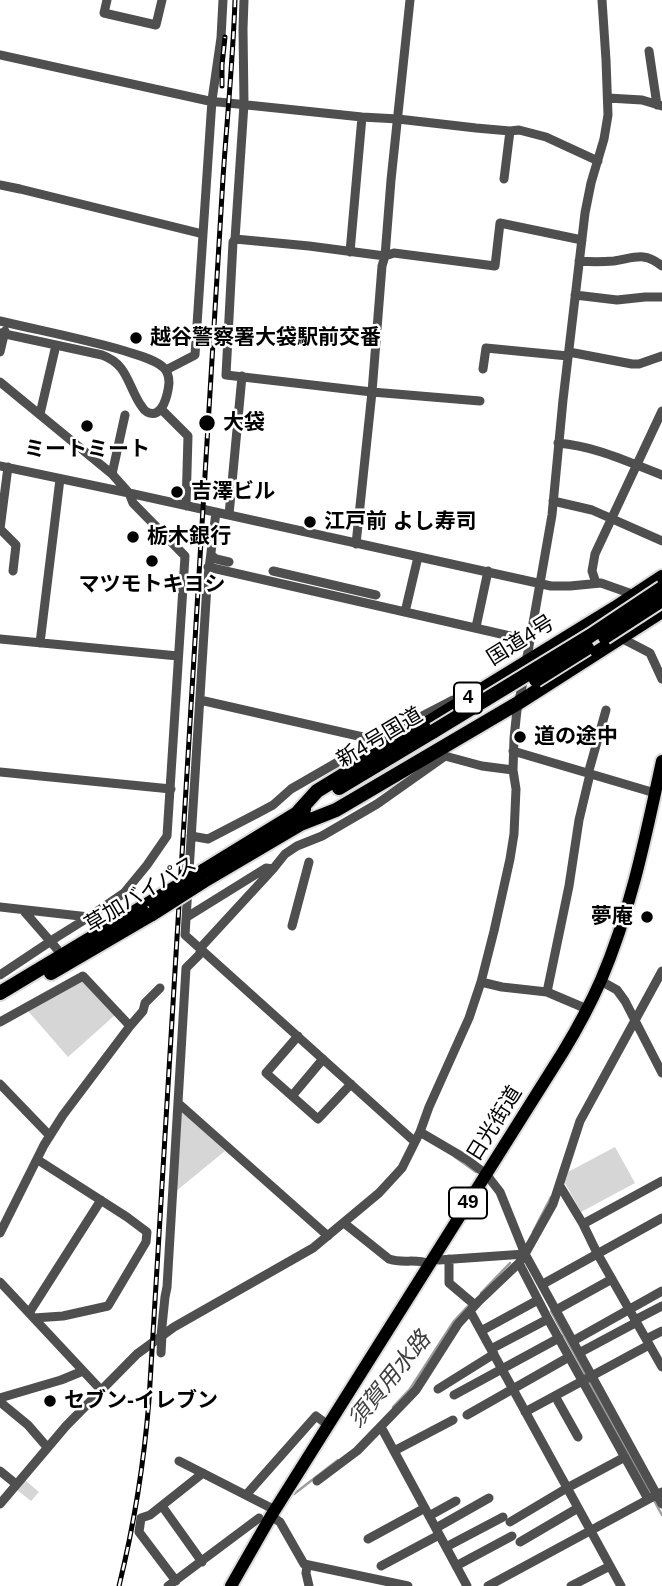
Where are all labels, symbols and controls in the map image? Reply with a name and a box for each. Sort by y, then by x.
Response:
place label: 越谷警察署大袋駅前交番 [150,325,381,351]
marker: 越谷警察署大袋駅前交番 [128,330,144,346]
place label: 大袋 [223,410,265,436]
marker: 大袋 [197,413,217,433]
marker: ミートミート [79,418,95,434]
place label: ミートミート [24,437,150,463]
place label: 吉澤ビル [191,479,275,505]
marker: 吉澤ビル [169,484,185,500]
place label: 江戸前 よし寿司 [324,509,477,535]
marker: 江戸前 よし寿司 [302,514,318,530]
place label: 栃木銀行 [147,524,231,550]
marker: 栃木銀行 [125,529,141,545]
marker: マツモトキヨシ [144,553,160,569]
place label: マツモトキヨシ [79,572,225,598]
street label: 国道4号 [483,611,559,671]
road number: 4 [454,682,482,713]
street label: 新4号国道 [333,703,427,773]
place label: 道の途中 [534,724,618,750]
marker: 道の途中 [512,729,528,745]
street label: 草加バイパス [81,852,201,938]
place label: 夢庵 [591,904,633,930]
marker: 夢庵 [639,909,655,925]
street label: 日光街道 [462,1082,528,1166]
road number: 49 [449,1188,487,1218]
water label: 須賀用水路 [343,1327,437,1433]
place label: セブン-イレブン [64,1388,218,1414]
marker: セブン-イレブン [42,1393,58,1409]

